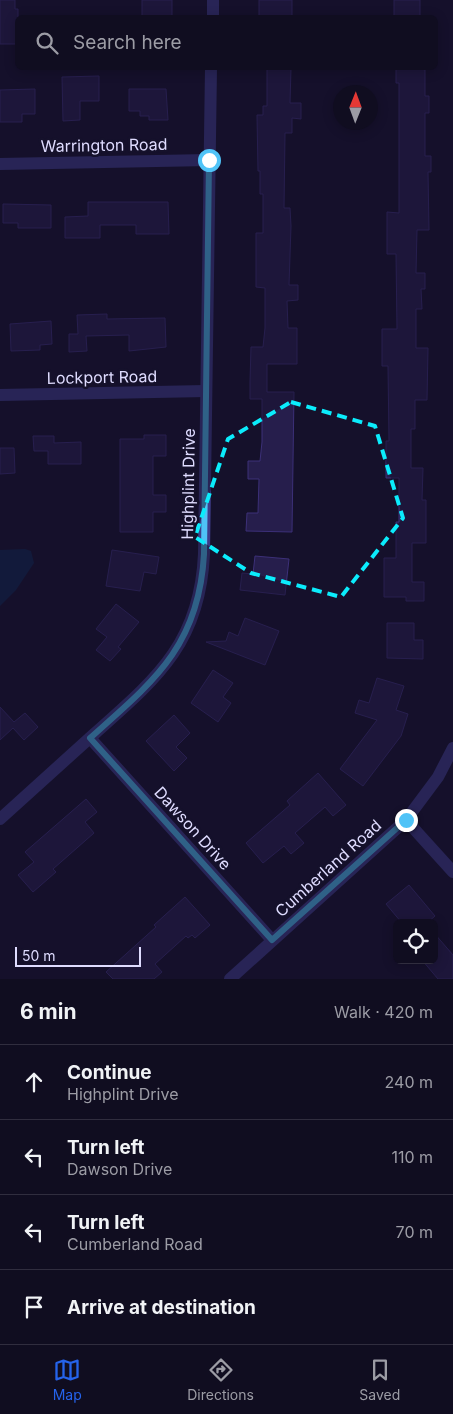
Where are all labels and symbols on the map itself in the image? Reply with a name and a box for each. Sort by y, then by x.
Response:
north arrow [333,85,378,130]
street label: Warrington Road [40,134,168,156]
route start [198,149,221,172]
street label: Lockport Road [47,366,157,388]
street label: Highplint Drive [177,428,199,540]
street label: Dawson Drive [150,782,236,874]
route end [395,809,418,832]
street label: Cumberland Road [271,815,385,921]
scale bar [15,944,141,967]

